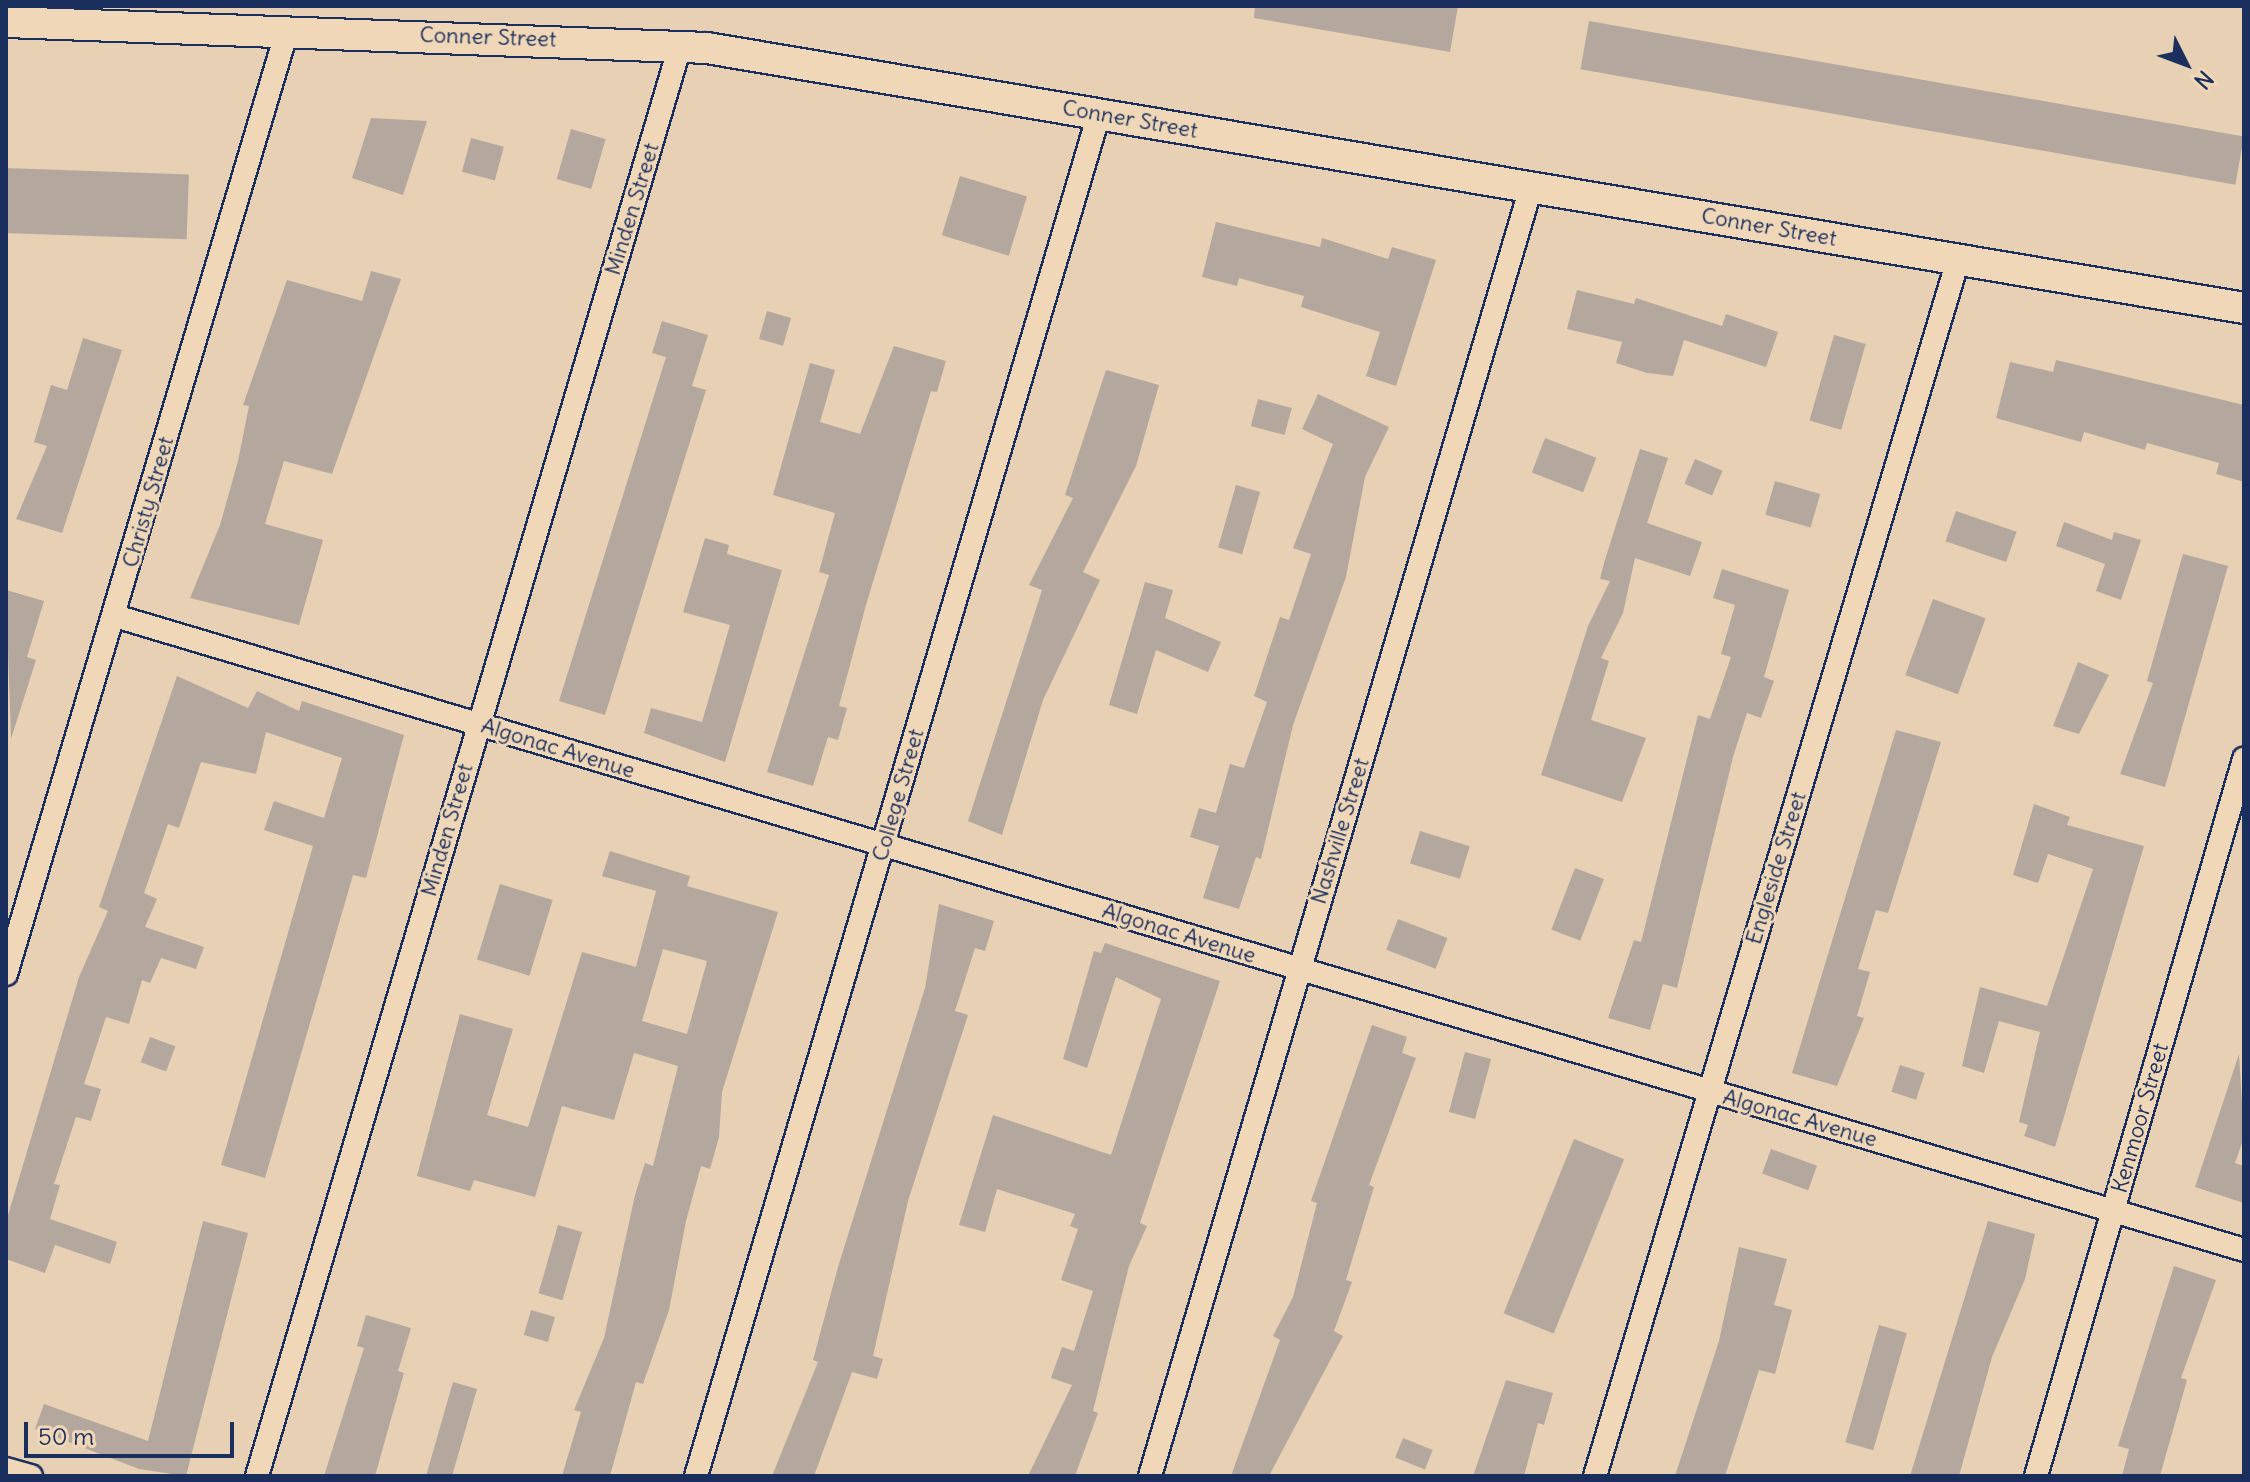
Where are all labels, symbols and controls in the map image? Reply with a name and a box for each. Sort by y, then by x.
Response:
street label: Conner Street [419,21,557,53]
north arrow [2146,24,2226,104]
text: N [2188,65,2219,95]
street label: Conner Street [1060,94,1200,144]
street label: Minden Street [599,140,665,278]
street label: Conner Street [1699,202,1839,252]
street label: Christy Street [117,434,179,570]
street label: Algonac Avenue [478,712,638,784]
street label: College Street [867,726,929,864]
street label: Nashville Street [1305,755,1375,907]
street label: Minden Street [415,761,479,899]
street label: Engleside Street [1740,789,1812,947]
street label: Algonac Avenue [1099,897,1259,969]
street label: Kenmoor Street [2106,1040,2174,1196]
street label: Algonac Avenue [1720,1083,1880,1153]
scale bar [28,1406,238,1456]
text: 50 m [38,1421,94,1451]

